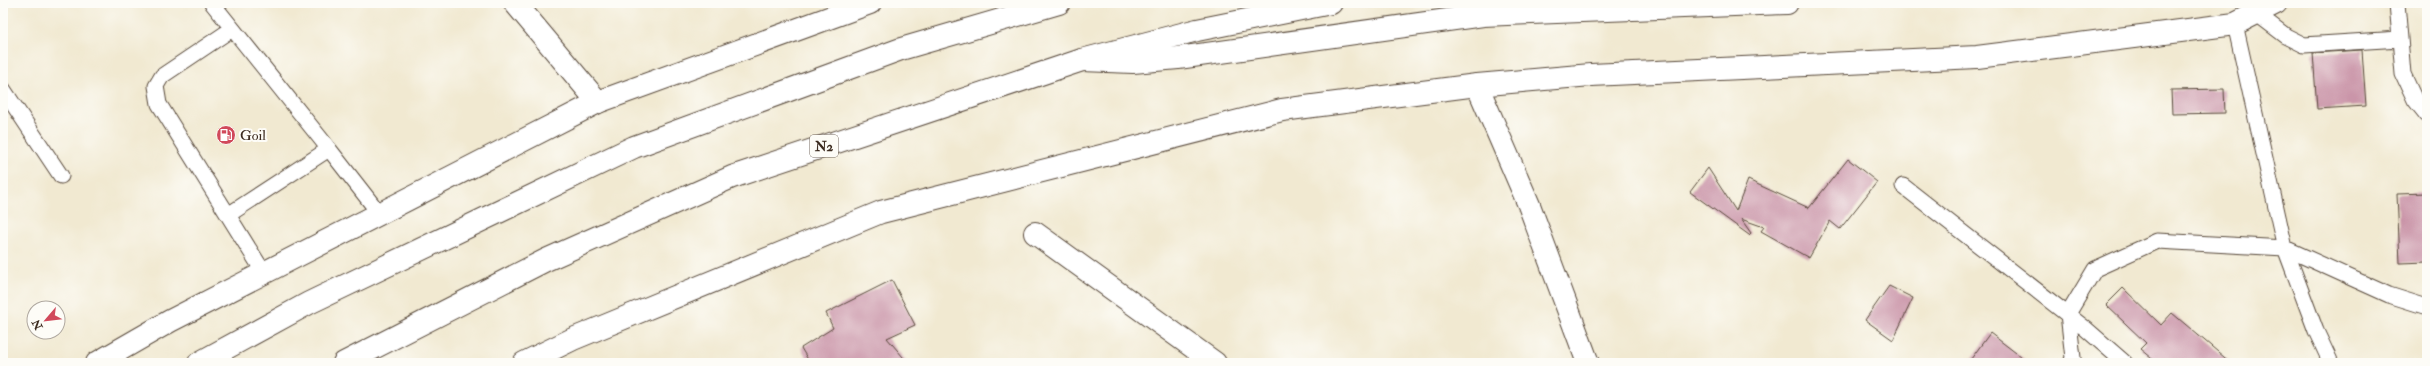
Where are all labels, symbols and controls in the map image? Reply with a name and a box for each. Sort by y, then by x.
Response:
fuel station icon: Goil [215,124,237,146]
place label: Goil [240,127,266,144]
road number: N2 [810,135,838,157]
north arrow [26,300,66,340]
text: N [29,316,46,333]

